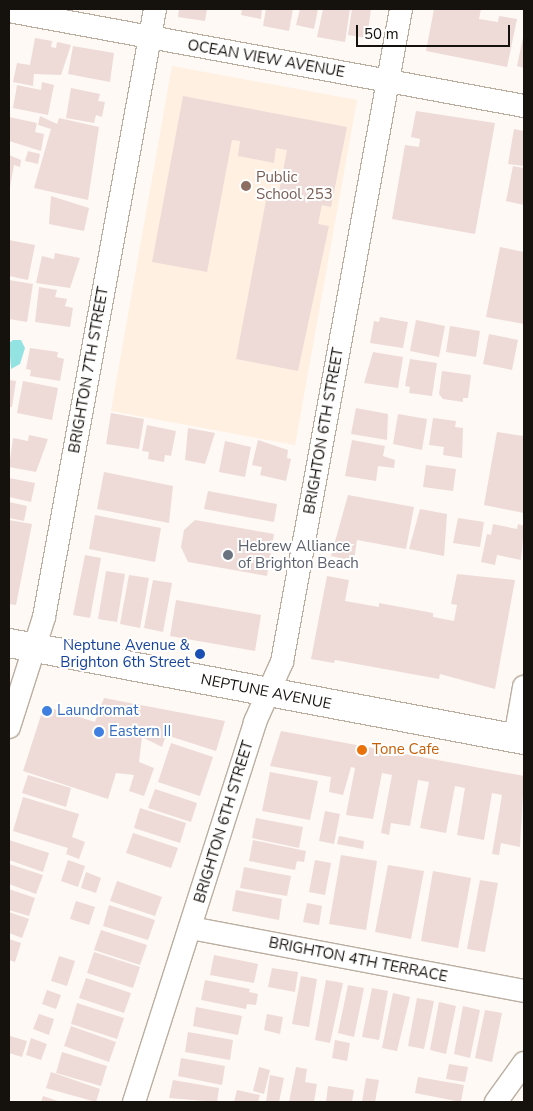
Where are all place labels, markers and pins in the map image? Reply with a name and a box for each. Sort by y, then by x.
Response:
place label: Public School 253 [256,168,333,203]
marker: Public School 253 [240,180,252,192]
place label: Hebrew Alliance of Brighton Beach [238,537,359,572]
marker: Hebrew Alliance of Brighton Beach [222,549,234,561]
place label: Neptune Avenue & Brighton 6th Street [60,636,190,671]
marker: Neptune Avenue & Brighton 6th Street [194,648,206,660]
place label: Laundromat [57,702,138,720]
marker: Laundromat [41,705,53,717]
place label: Eastern II [109,723,171,741]
marker: Eastern II [93,726,105,738]
place label: Tone Cafe [372,741,439,759]
marker: Tone Cafe [356,744,368,756]

